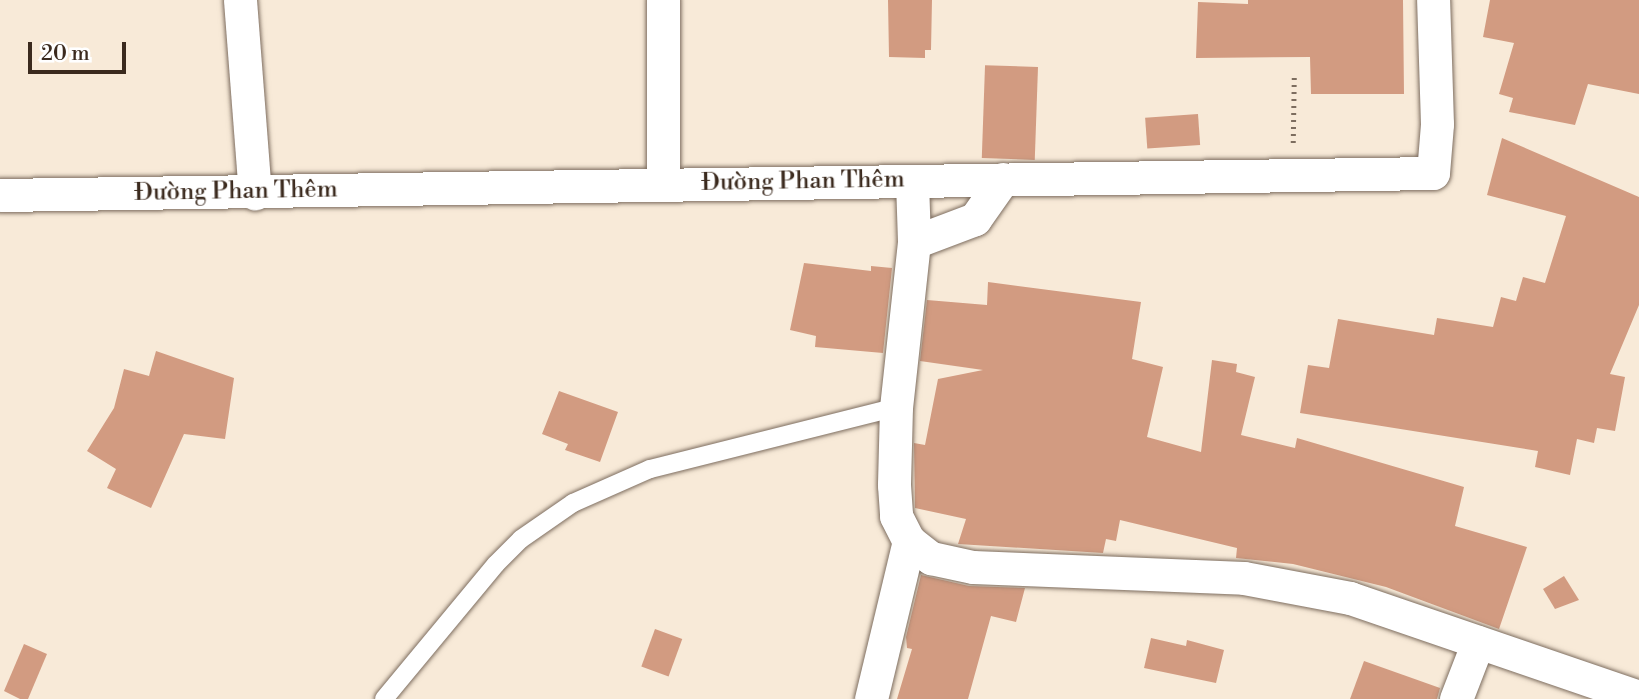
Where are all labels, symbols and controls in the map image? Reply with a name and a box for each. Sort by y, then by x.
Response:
scale bar [32,28,130,72]
text: 20 m [41,41,90,67]
street label: Đường Phan Thêm [701,166,905,198]
street label: Đường Phan Thêm [134,176,338,208]

